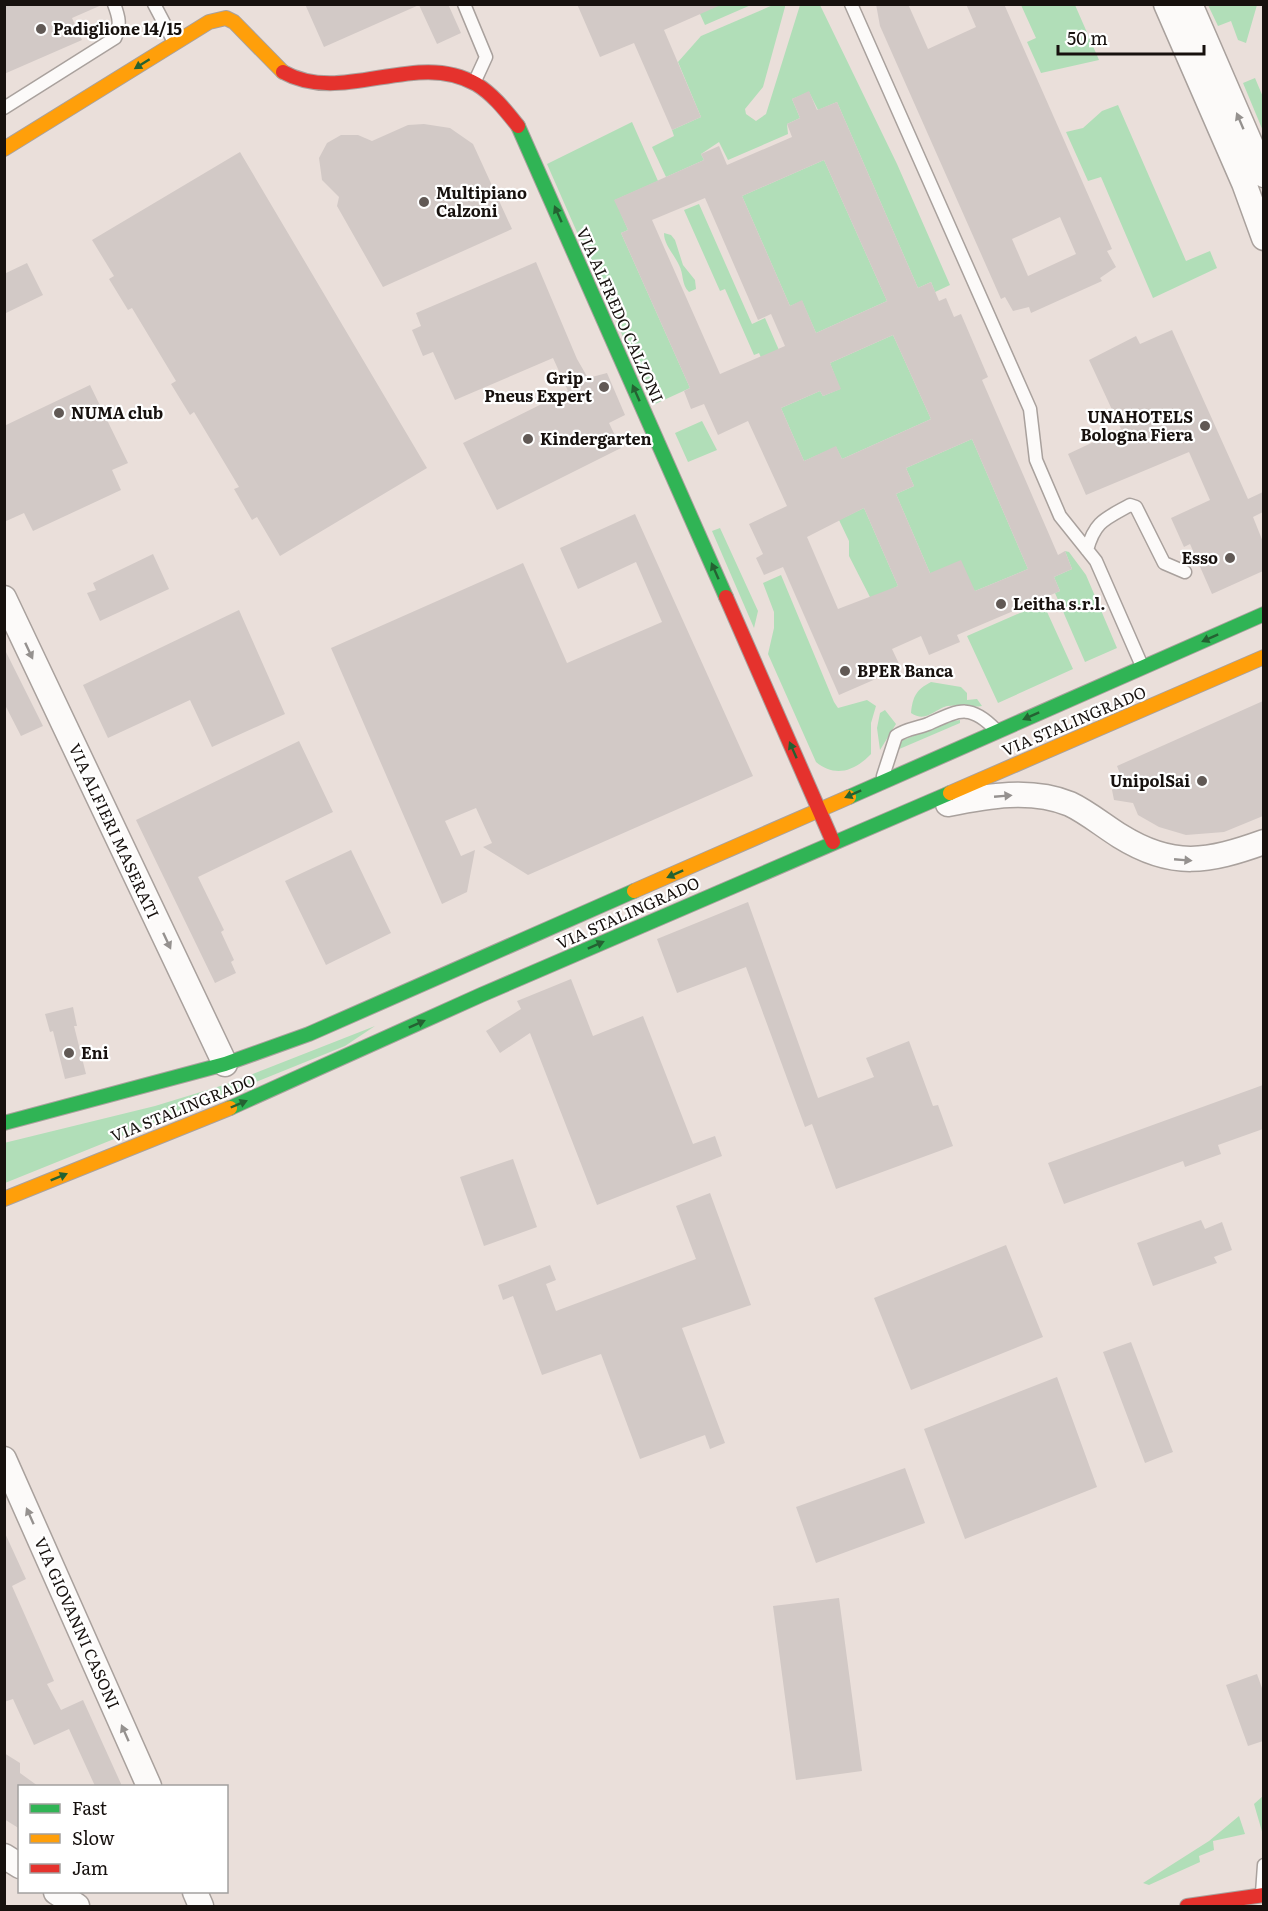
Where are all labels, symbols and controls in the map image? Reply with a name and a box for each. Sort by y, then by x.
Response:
place label: Padiglione 14/15 [53,16,182,40]
scale bar [1058,18,1204,56]
marker: Padiglione 14/15 [34,22,48,36]
text: 50 m [1067,24,1108,51]
one-way arrow [134,58,150,69]
one-way arrow [1235,112,1244,130]
place label: Multipiano Calzoni [436,180,527,222]
marker: Multipiano Calzoni [417,195,431,209]
one-way arrow [553,205,563,223]
street label: VIA ALFREDO CALZONI [571,223,670,406]
place label: Grip - Pneus Expert [484,365,592,407]
marker: Grip - Pneus Expert [597,380,611,394]
one-way arrow [631,384,640,402]
place label: NUMA club [71,400,163,424]
place label: UNAHOTELS Bologna Fiera [1080,404,1194,446]
marker: NUMA club [52,406,66,420]
marker: UNAHOTELS Bologna Fiera [1198,419,1212,433]
place label: Kindergarten [540,426,652,450]
marker: Kindergarten [521,432,535,446]
place label: Esso [1181,545,1218,569]
marker: Esso [1223,551,1237,565]
one-way arrow [710,563,719,580]
place label: Leitha s.r.l. [1013,591,1106,615]
marker: Leitha s.r.l. [994,597,1008,611]
one-way arrow [1201,633,1219,643]
one-way arrow [25,642,34,659]
place label: BPER Banca [857,658,954,682]
marker: BPER Banca [838,664,852,678]
street label: VIA STALINGRADO [998,679,1149,761]
one-way arrow [1022,711,1040,721]
street label: VIA ALFIERI MASERATI [64,739,166,922]
one-way arrow [788,741,797,759]
place label: UnipolSai [1110,768,1190,792]
marker: UnipolSai [1195,774,1209,788]
one-way arrow [844,790,861,799]
one-way arrow [994,791,1013,801]
one-way arrow [1174,855,1193,865]
one-way arrow [666,869,683,878]
street label: VIA STALINGRADO [552,870,703,954]
one-way arrow [162,933,171,950]
one-way arrow [587,940,605,950]
one-way arrow [409,1019,427,1029]
place label: Eni [81,1040,109,1064]
marker: Eni [62,1046,76,1060]
street label: VIA STALINGRADO [107,1067,259,1147]
one-way arrow [231,1099,249,1109]
one-way arrow [50,1172,68,1182]
one-way arrow [24,1507,34,1525]
street label: VIA GIOVANNI CASONI [29,1533,127,1712]
one-way arrow [120,1724,129,1742]
legend [18,1785,228,1893]
text: Fast [72,1794,108,1821]
text: Slow [72,1824,115,1851]
text: Jam [72,1854,108,1881]

